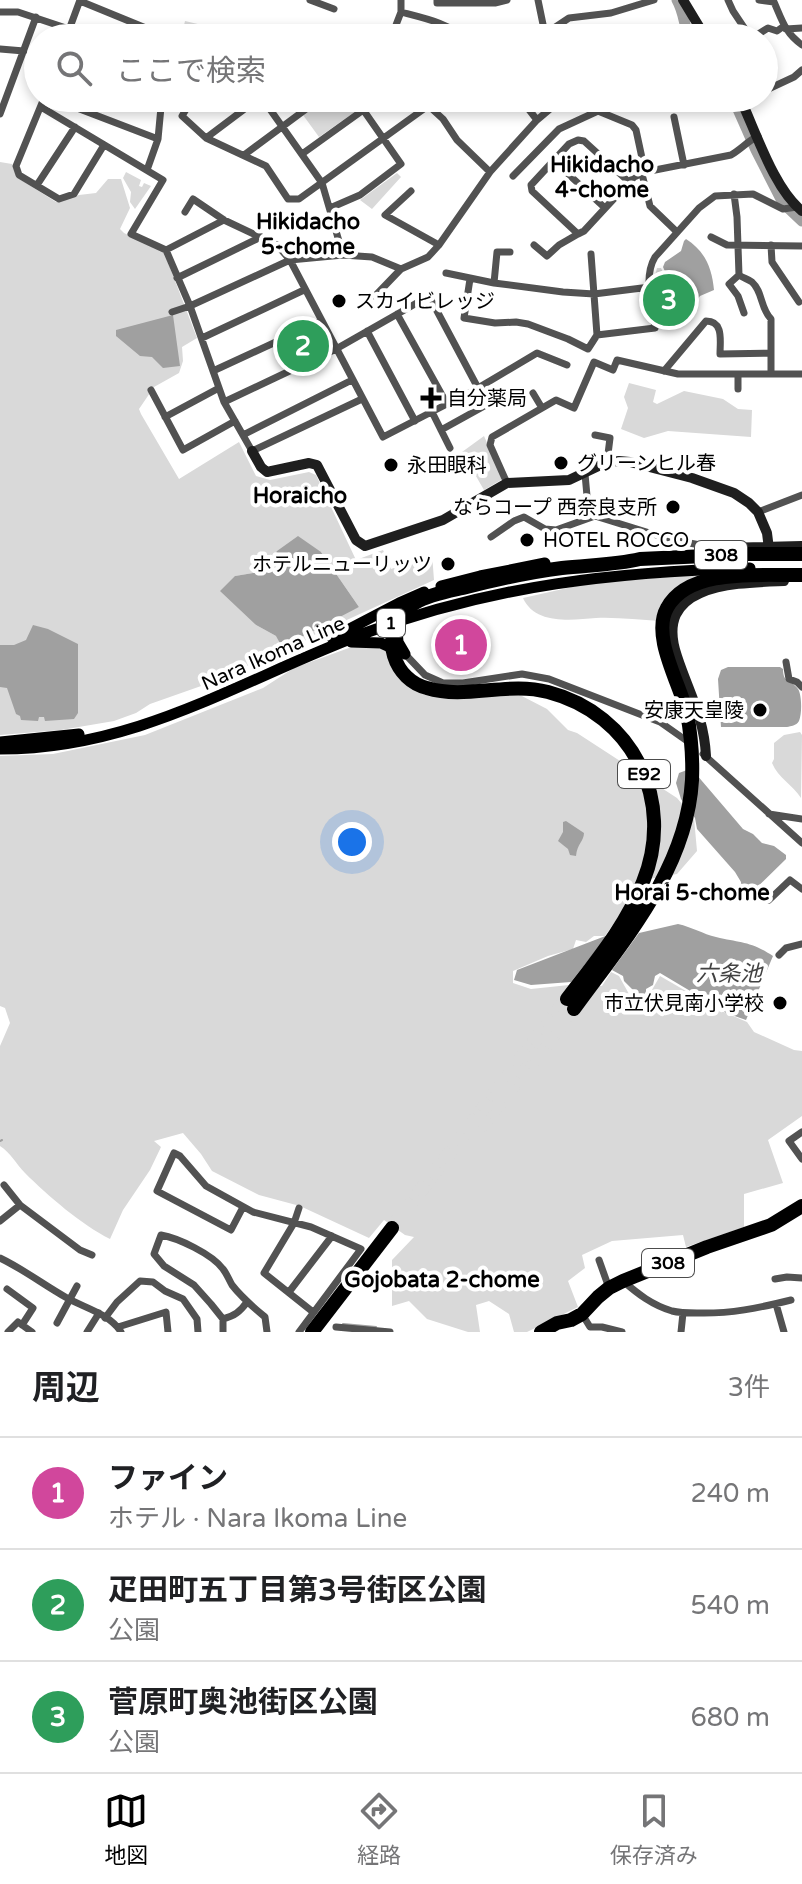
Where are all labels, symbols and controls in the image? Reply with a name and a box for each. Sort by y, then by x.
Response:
search box [24,24,778,112]
icon: search [52,46,96,90]
text: ここで検索 [116,53,266,90]
district label: Hikidacho 4-chome [550,152,654,203]
district label: Hikidacho 5-chome [256,209,360,260]
pin: 3 [643,270,695,330]
place label: スカイビレッジ [355,290,495,314]
marker: スカイビレッジ [330,292,348,310]
pin: 2 [277,316,329,376]
place label: 自分薬局 [447,387,527,411]
marker: 自分薬局 [422,389,440,407]
place label: グリーンヒル春 [577,452,716,476]
place label: 永田眼科 [407,454,487,478]
marker: グリーンヒル春 [552,454,570,472]
marker: 永田眼科 [382,456,400,474]
district label: Horaicho [253,483,347,509]
place label: ならコープ 西奈良支所 [453,496,657,520]
marker: ならコープ 西奈良支所 [664,498,682,516]
place label: HOTEL ROCCO [543,529,689,553]
marker: HOTEL ROCCO [518,531,536,549]
road number: 308 [695,541,747,569]
place label: ホテルニューリッツ [252,553,432,577]
marker: ホテルニューリッツ [439,555,457,573]
road number: 1 [377,609,405,637]
street label: Nara Ikoma Line [198,612,349,696]
pin: 1 [435,615,487,675]
place label: 安康天皇陵 [644,699,744,723]
marker: 安康天皇陵 [751,701,769,719]
road number: E92 [618,760,670,788]
your location [332,822,372,862]
district label: Horai 5-chome [614,880,770,906]
water label: 六条池 [696,961,764,987]
place label: 市立伏見南小学校 [604,992,764,1016]
marker: 市立伏見南小学校 [771,994,789,1012]
road number: 308 [642,1249,694,1277]
district label: Gojobata 2-chome [344,1267,540,1293]
text: 周辺 [32,1368,100,1409]
text: 3件 [728,1372,770,1403]
text: ファイン [108,1460,228,1497]
text: 1 [50,1478,66,1509]
text: 240 m [690,1478,770,1509]
text: ホテル · Nara Ikoma Line [108,1503,407,1534]
text: 疋田町五丁目第3号街区公園 [108,1572,487,1609]
text: 2 [50,1590,66,1621]
text: 540 m [690,1590,770,1621]
text: 公園 [108,1615,160,1646]
text: 菅原町奥池街区公園 [108,1684,378,1721]
text: 3 [50,1702,66,1733]
text: 680 m [690,1702,770,1733]
text: 公園 [108,1727,160,1758]
tab: 地図 [104,1789,148,1869]
tab: 経路 [357,1789,401,1869]
tab: 保存済み [610,1789,698,1869]

